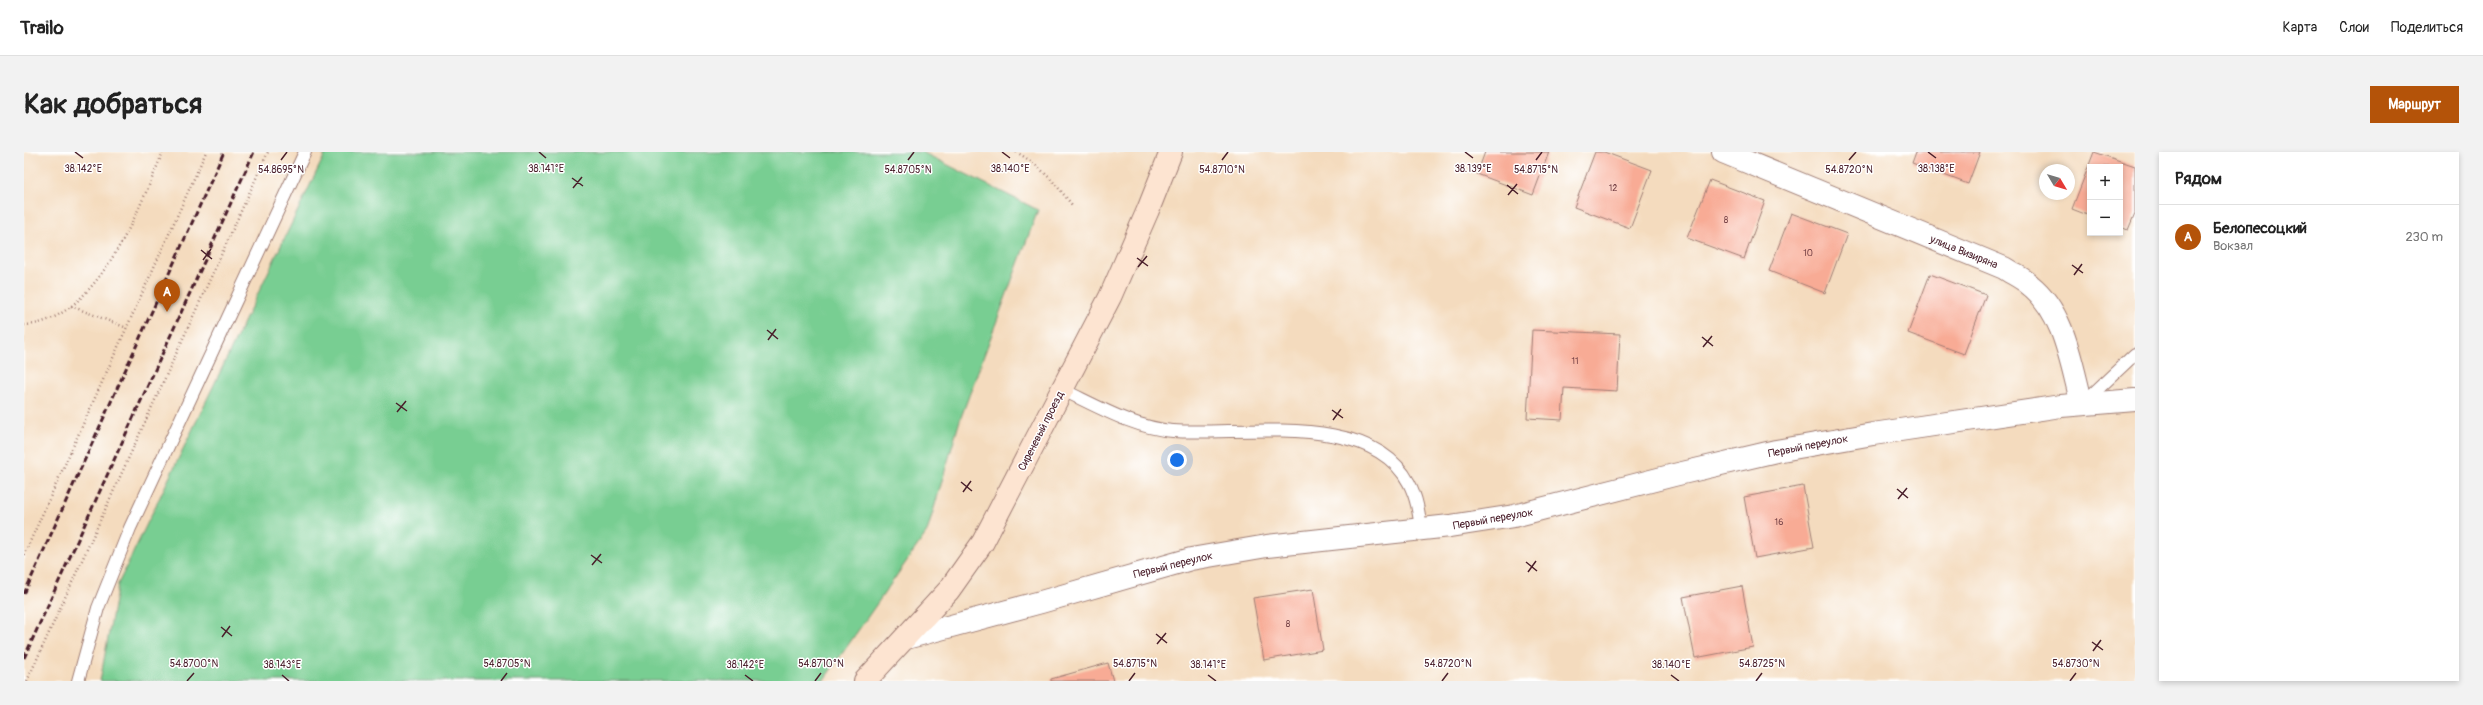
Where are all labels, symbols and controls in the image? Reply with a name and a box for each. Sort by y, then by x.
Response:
text: Trailo [20,16,64,40]
text: Карта [2283,19,2317,36]
text: Слои [2339,19,2369,36]
text: Поделиться [2391,19,2463,36]
button: Маршрут [2370,86,2459,123]
text: Как добраться [24,87,202,122]
text: 38.142°E [64,163,102,175]
text: 38.141°E [528,163,564,175]
text: 38.140°E [991,163,1029,175]
text: 38.139°E [1454,163,1492,175]
text: 38.138°E [1918,163,1954,175]
text: 54.8695°N [258,164,304,176]
text: 54.8705°N [884,164,932,176]
text: 54.8710°N [1199,164,1245,176]
text: 54.8715°N [1514,164,1558,176]
text: 54.8720°N [1825,164,1873,176]
north arrow [2039,164,2075,200]
map controls [2087,164,2123,236]
button: + [2087,164,2123,200]
text: Рядом [2175,168,2222,189]
house number: 12 [1609,183,1617,194]
button: − [2087,200,2123,236]
house number: 8 [1724,215,1729,226]
text: Белопесоцкий [2213,219,2307,238]
text: A [2184,229,2192,245]
text: 230 m [2406,229,2443,245]
street label: улица Визиряна [1927,232,2000,272]
text: Вокзал [2213,238,2253,254]
house number: 10 [1803,248,1813,259]
pin: A [154,279,180,312]
house number: 11 [1571,356,1579,367]
street label: Сиреневый проезд [1015,389,1067,473]
street label: Первый переулок [1767,432,1849,460]
your location [1167,450,1187,470]
street label: Первый переулок [1452,506,1534,532]
house number: 16 [1775,517,1783,528]
street label: Первый переулок [1132,549,1214,581]
house number: 8 [1286,619,1291,630]
text: 54.8700°N [170,658,219,670]
text: 54.8705°N [483,658,531,670]
text: 54.8710°N [798,658,844,670]
text: 54.8715°N [1113,658,1157,670]
text: 54.8720°N [1424,658,1472,670]
text: 54.8725°N [1739,658,1785,670]
text: 54.8730°N [2052,658,2100,670]
text: 38.143°E [263,659,301,671]
text: 38.142°E [726,659,764,671]
text: 38.141°E [1190,659,1226,671]
text: 38.140°E [1652,659,1690,671]

